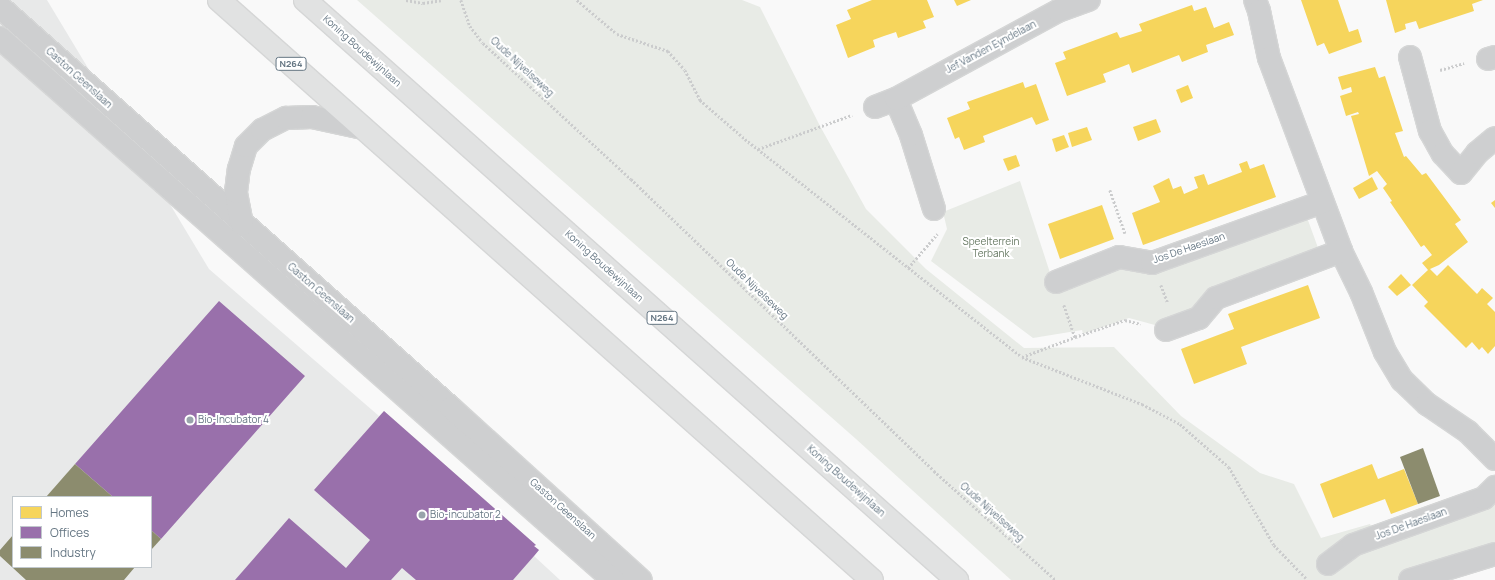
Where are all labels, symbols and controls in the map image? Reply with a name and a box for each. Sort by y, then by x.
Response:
street label: Koning Boudewijnlaan [320,13,404,89]
street label: Jef Vanden Eyndelaan [944,18,1038,76]
street label: Oude Nijvelseweg [488,35,556,99]
street label: Gaston Geenslaan [44,45,114,111]
road number: N264 [275,57,307,71]
street label: Koning Boudewijnlaan [562,228,646,304]
street label: Jos De Haeslaan [1151,230,1227,266]
park label: Speelterrein Terbank [963,235,1019,258]
street label: Oude Nijvelseweg [723,256,791,322]
street label: Gaston Geenslaan [285,261,357,325]
road number: N264 [646,311,678,325]
place label: Bio-Incubator 4 [198,414,269,426]
marker: Bio-Incubator 4 [185,415,195,425]
street label: Koning Boudewijnlaan [804,443,888,519]
street label: Gaston Geenslaan [528,476,598,542]
street label: Oude Nijvelseweg [958,480,1026,544]
legend [12,496,152,568]
text: Homes [50,504,89,521]
street label: Jos De Haeslaan [1374,506,1448,542]
place label: Bio-incubator 2 [430,509,501,521]
marker: Bio-incubator 2 [417,510,427,520]
text: Offices [50,524,89,541]
text: Industry [50,544,96,561]

